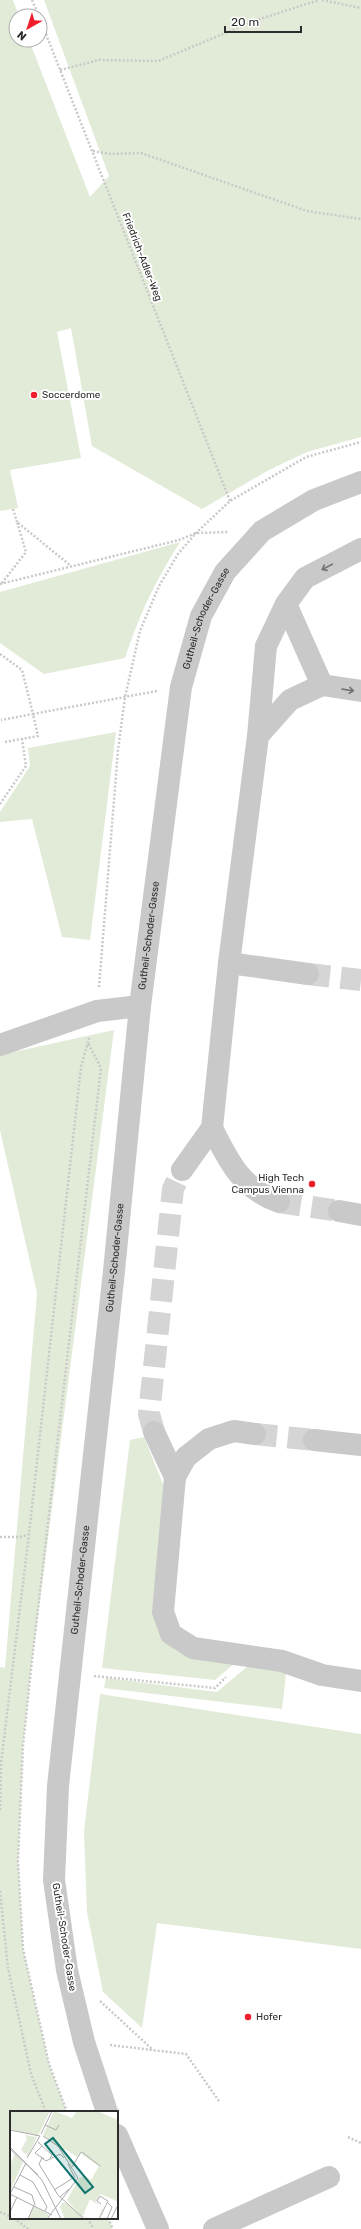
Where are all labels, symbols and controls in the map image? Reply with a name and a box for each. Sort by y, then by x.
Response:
north arrow [8,8,48,48]
scale bar [225,8,301,34]
text: 20 m [231,15,259,29]
text: N [15,28,29,43]
street label: Friedrich-Adler-Weg [120,211,164,303]
place label: Soccerdome [42,389,101,401]
marker: Soccerdome [29,390,39,400]
street label: Gutheil-Schoder-Gasse [180,564,233,671]
one-way arrow [321,564,333,571]
one-way arrow [342,686,355,694]
street label: Gutheil-Schoder-Gasse [136,880,162,991]
place label: High Tech Campus Vienna [231,1172,304,1196]
marker: High Tech Campus Vienna [307,1179,317,1189]
street label: Gutheil-Schoder-Gasse [104,1202,127,1313]
street label: Gutheil-Schoder-Gasse [69,1524,92,1635]
street label: Gutheil-Schoder-Gasse [50,1882,79,1992]
place label: Hofer [256,2011,282,2023]
marker: Hofer [243,2012,253,2022]
inset map [10,2111,118,2219]

